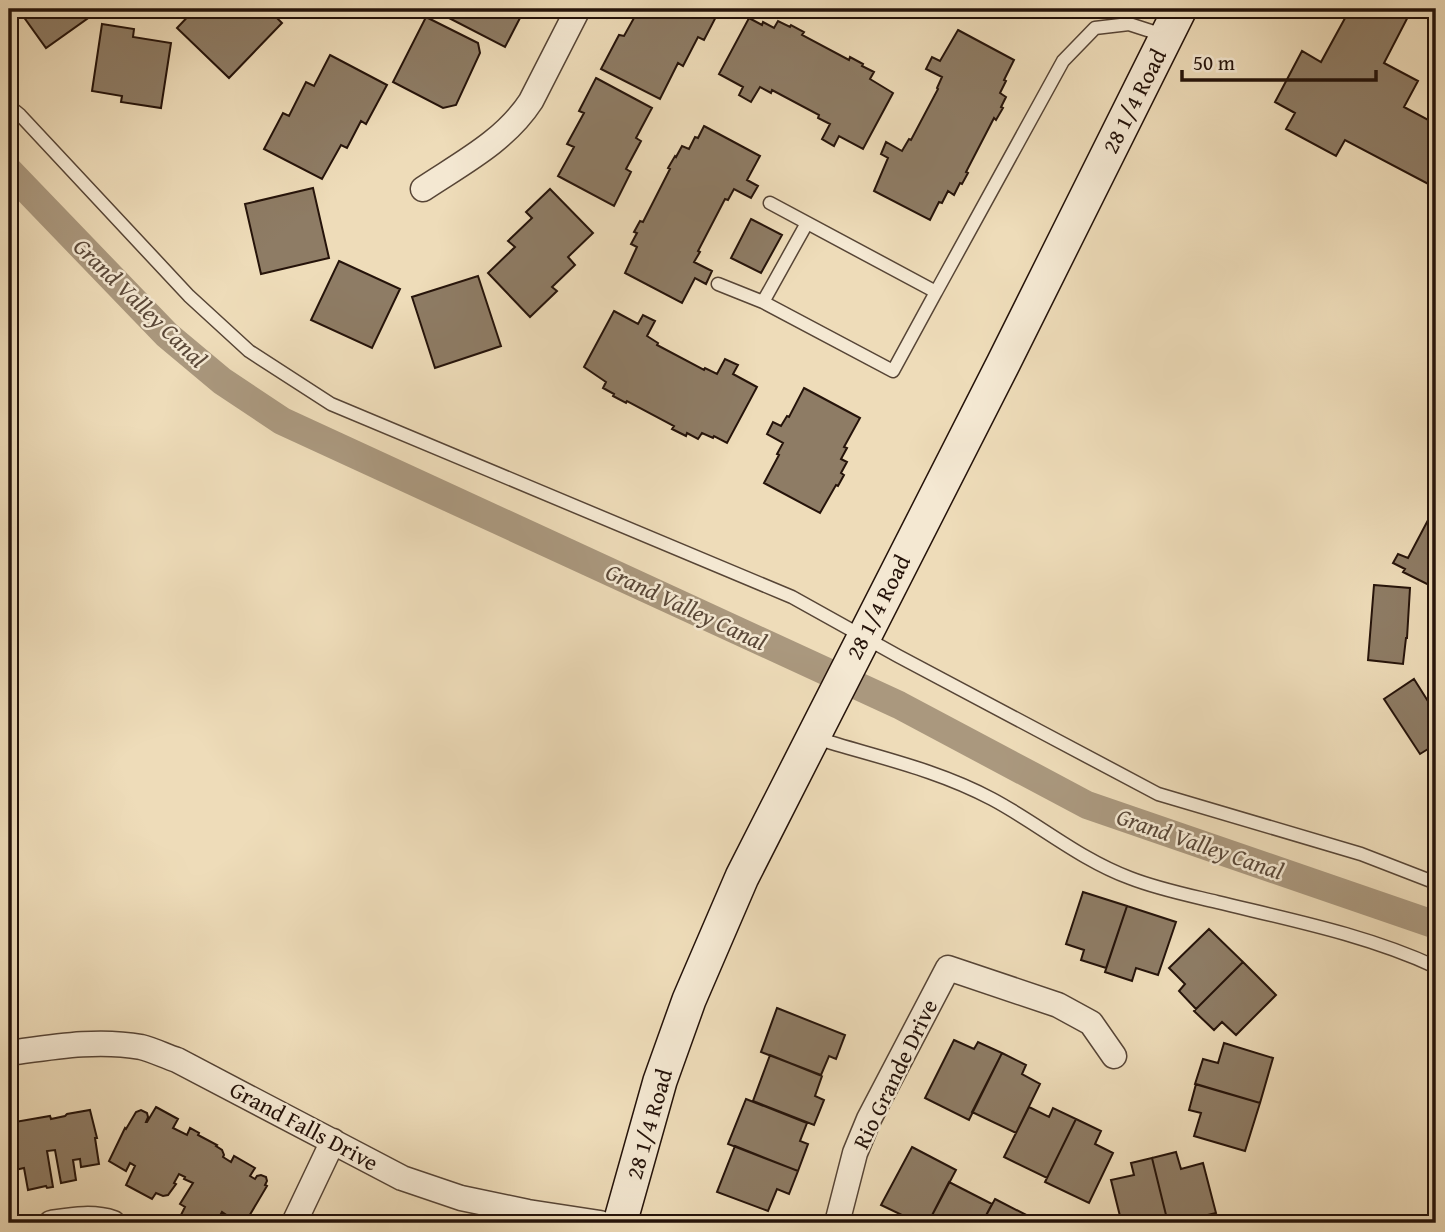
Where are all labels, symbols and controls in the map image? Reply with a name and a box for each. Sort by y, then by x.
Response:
scale bar [1182,38,1377,82]
street label: 28 1/4 Road [1093,42,1174,159]
text: 50 m [1193,47,1235,78]
water label: Grand Valley Canal [66,230,215,376]
street label: 28 1/4 Road [837,548,918,665]
water label: Grand Valley Canal [600,554,773,659]
water label: Grand Valley Canal [1112,799,1288,888]
street label: Rio Grande Drive [844,993,945,1154]
street label: 28 1/4 Road [617,1064,680,1183]
street label: Grand Falls Drive [224,1073,384,1179]

